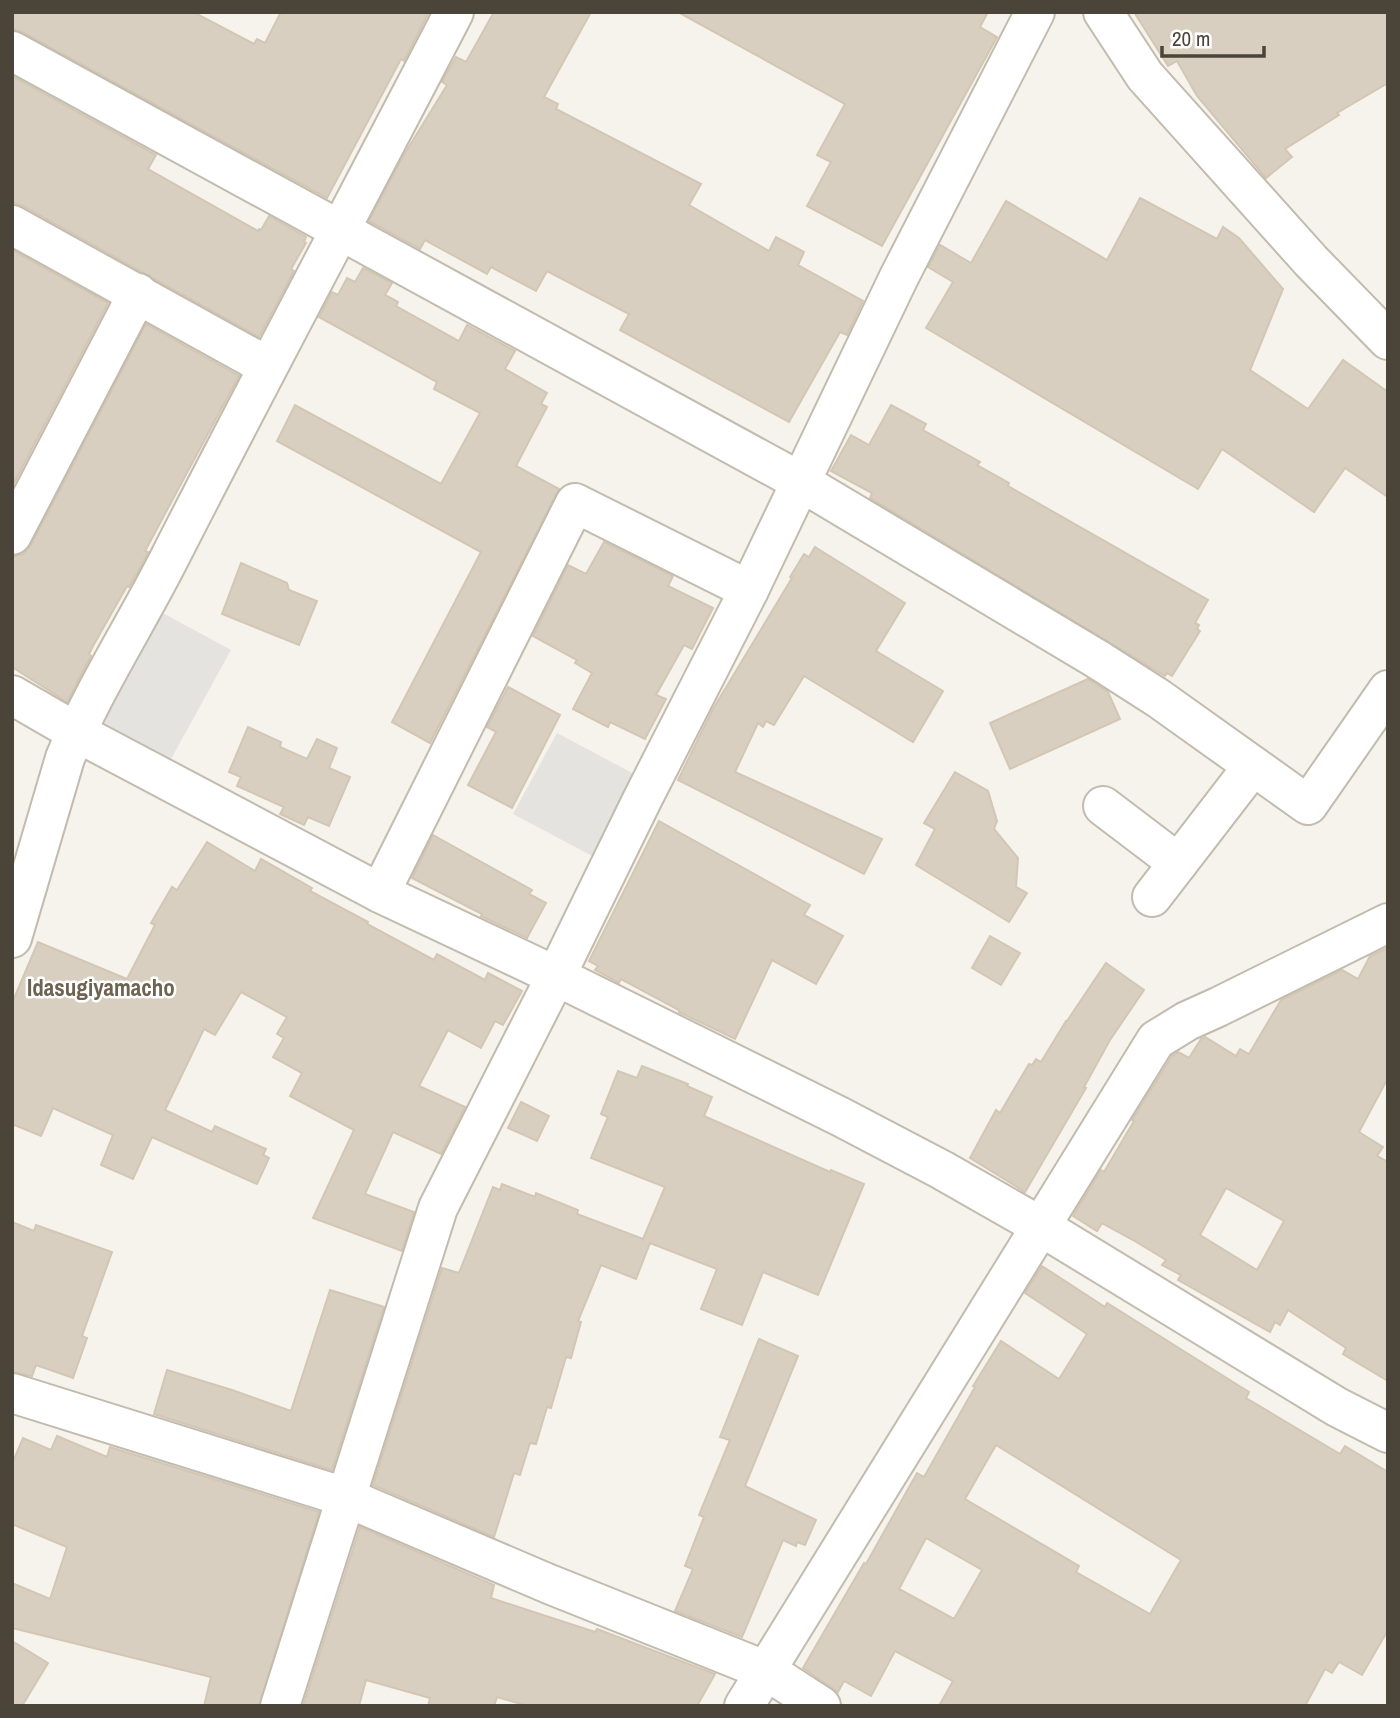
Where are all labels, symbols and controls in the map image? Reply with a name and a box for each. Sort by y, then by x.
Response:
scale bar [1162,14,1264,58]
text: 20 m [1172,24,1210,53]
district label: Idasugiyamacho [27,972,175,1003]

